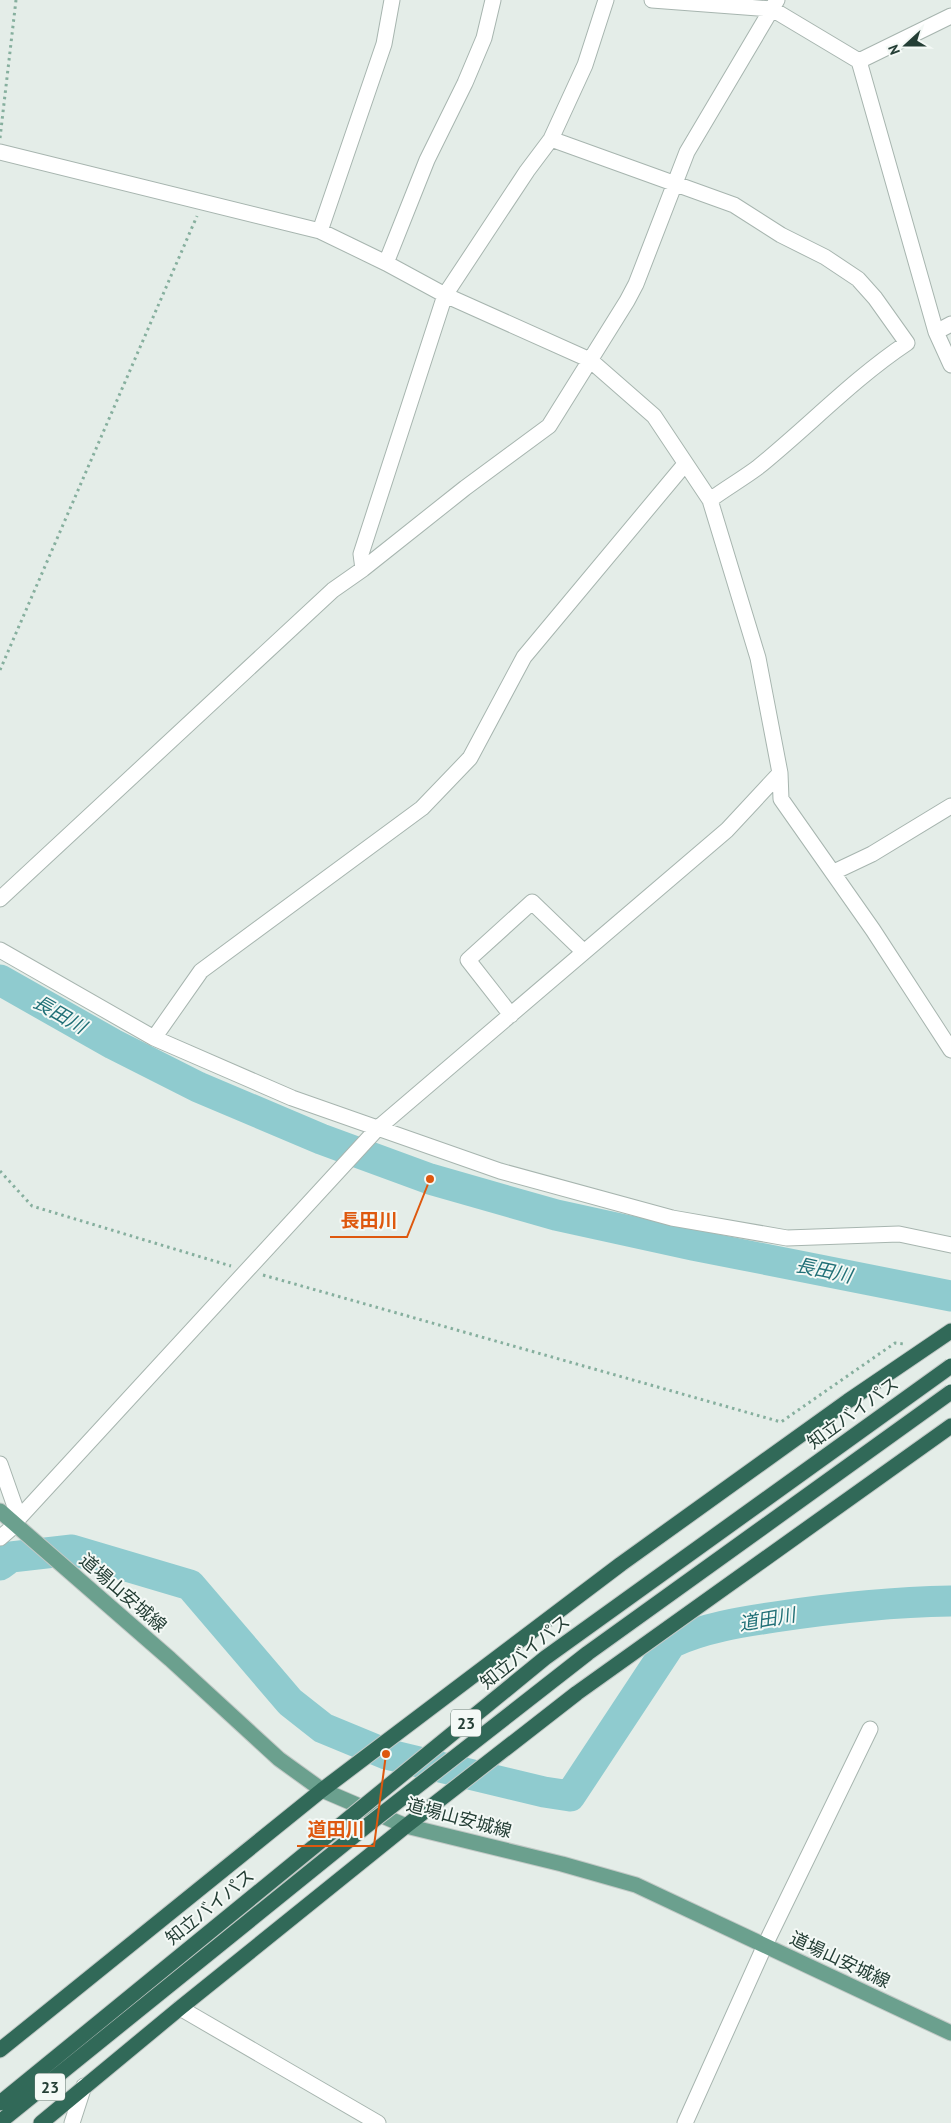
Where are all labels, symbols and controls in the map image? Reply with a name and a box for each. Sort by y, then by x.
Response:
north arrow [881,20,931,70]
text: N [884,42,904,57]
water label: 長田川 [29,989,92,1040]
callout: 長田川 [330,1203,407,1237]
text: 長田川 [340,1208,398,1232]
water label: 長田川 [794,1252,856,1288]
street label: 知立バイパス [802,1372,903,1454]
street label: 道場山安城線 [75,1549,172,1637]
water label: 道田川 [737,1602,799,1636]
street label: 知立バイパス [475,1609,574,1694]
road number: 23 [451,1710,481,1736]
street label: 道場山安城線 [404,1792,514,1843]
callout: 道田川 [297,1812,374,1846]
text: 道田川 [307,1817,365,1841]
street label: 知立バイパス [161,1864,259,1949]
street label: 道場山安城線 [786,1926,894,1993]
road number: 23 [35,2074,65,2100]

